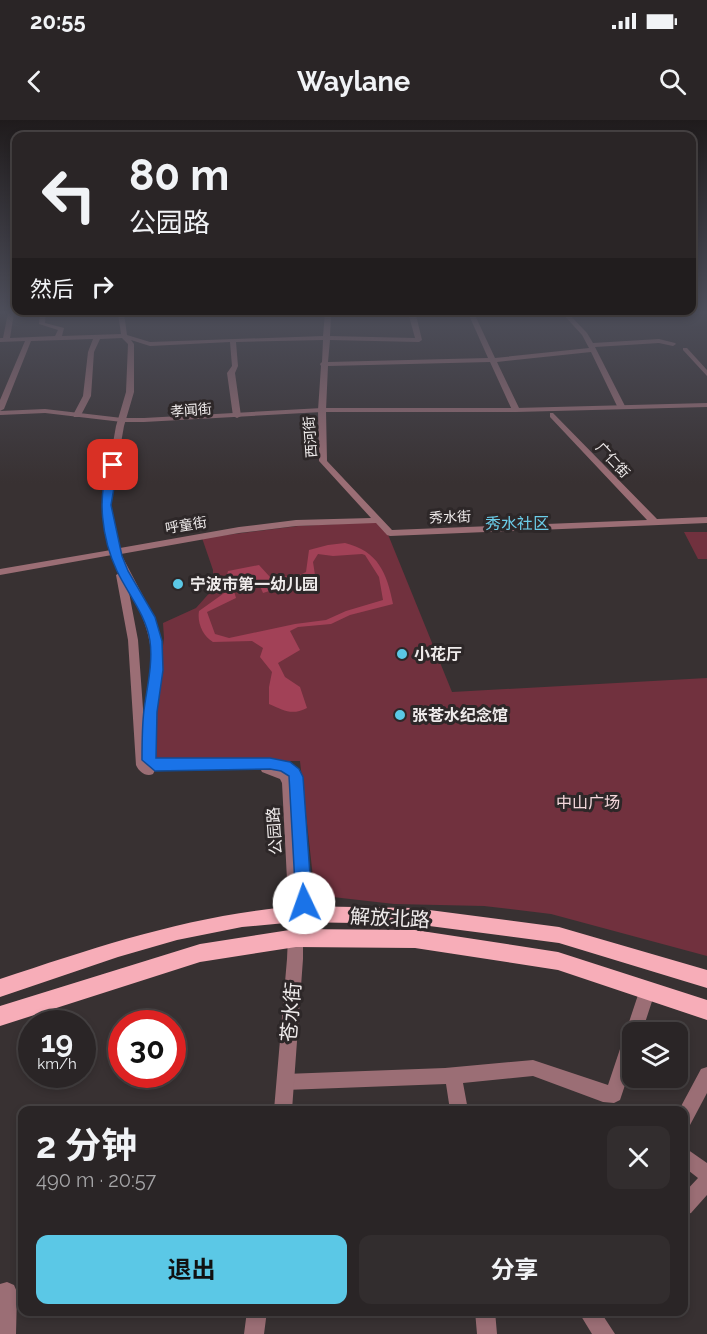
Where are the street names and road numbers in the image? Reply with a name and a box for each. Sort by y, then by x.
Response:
street label: 孝闻街 [169,401,213,419]
street label: 西河街 [301,415,319,459]
street label: 广仁街 [593,439,633,481]
street label: 秀水街 [429,508,471,526]
street label: 呼童街 [164,514,208,536]
street label: 公园路 [263,806,286,856]
street label: 解放北路 [349,904,431,932]
street label: 苍水街 [276,981,306,1043]

